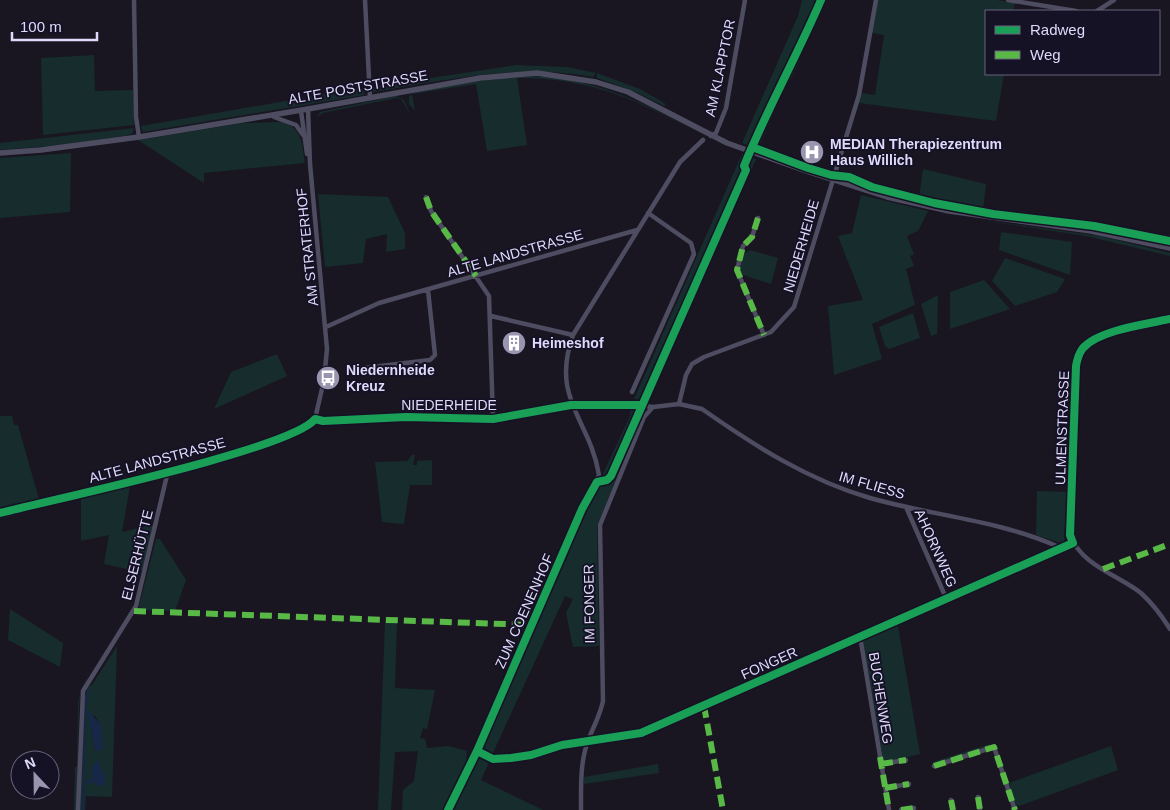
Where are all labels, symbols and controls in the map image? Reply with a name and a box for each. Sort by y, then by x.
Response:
scale bar [12,10,98,42]
legend [985,10,1160,75]
text: 100 m [20,18,62,35]
street label: AM KLAPPTOR [702,18,738,118]
text: Radweg [1030,21,1085,38]
text: Weg [1030,46,1061,63]
street label: ALTE POSTSTRASSE [287,67,429,107]
place label: MEDIAN Therapiezentrum Haus Willich [830,136,1002,168]
hospital icon: MEDIAN Therapiezentrum Haus Willich [799,139,825,165]
street label: AM STRATERHOF [293,187,321,307]
street label: NIEDERHEIDE [780,198,822,294]
street label: ALTE LANDSTRASSE [445,226,585,280]
building icon: Heimeshof [501,330,527,356]
place label: Heimeshof [532,335,604,351]
place label: Niedernheide Kreuz [346,362,435,394]
bus stop icon: Niedernheide Kreuz [315,365,341,391]
street label: ULMENSTRASSE [1052,371,1072,485]
street label: NIEDERHEIDE [401,397,497,413]
street label: ALTE LANDSTRASSE [87,434,227,486]
street label: IM FLIESS [837,468,907,502]
street label: AHORNWEG [912,506,960,590]
street label: ELSERHÜTTE [117,508,156,602]
street label: ZUM COENENHOF [492,551,556,671]
street label: IM FONGER [580,564,598,644]
street label: FONGER [738,644,800,682]
street label: BUCHENWEG [866,651,896,745]
north arrow [10,750,60,800]
text: N [22,754,38,772]

